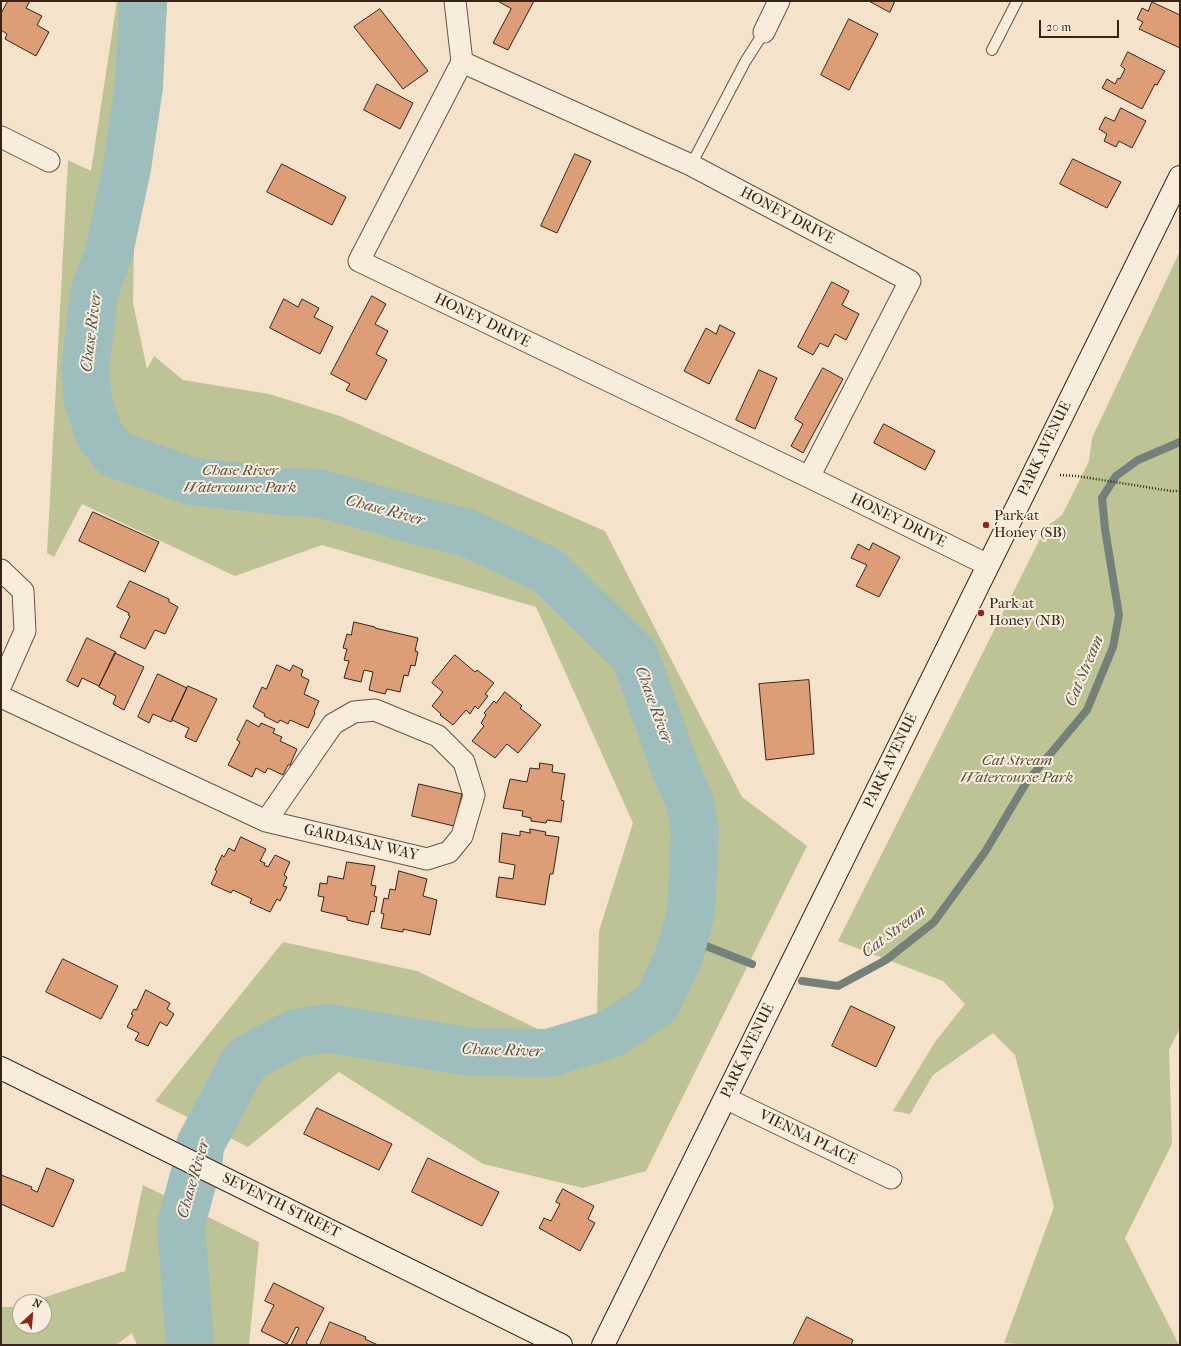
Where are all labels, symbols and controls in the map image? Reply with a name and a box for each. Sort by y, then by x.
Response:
scale bar [1041,12,1121,38]
text: 20 m [1046,20,1071,34]
street label: HONEY DRIVE [737,184,837,248]
street label: HONEY DRIVE [431,290,533,352]
water label: Chase River [78,291,106,373]
street label: PARK AVENUE [1014,399,1076,499]
park label: Chase River Watercourse Park [184,462,296,497]
street label: HONEY DRIVE [847,490,949,552]
water label: Chase River [343,491,427,531]
place label: Park at Honey (SB) [994,507,1066,542]
marker: Park at Honey (SB) [981,520,991,530]
place label: Park at Honey (NB) [989,595,1065,630]
marker: Park at Honey (NB) [976,608,986,618]
water label: Cat Stream [1061,633,1109,709]
water label: Chase River [630,664,676,746]
street label: PARK AVENUE [860,711,922,811]
park label: Cat Stream Watercourse Park [961,752,1073,787]
street label: GARDASAN WAY [302,821,420,865]
water label: Cat Stream [858,902,930,962]
street label: PARK AVENUE [717,1001,779,1101]
water label: Chase River [461,1040,543,1062]
street label: VIENNA PLACE [756,1106,860,1170]
water label: Chase River [174,1138,214,1220]
street label: SEVENTH STREET [219,1170,343,1242]
north arrow [12,1294,52,1334]
text: N [30,1296,44,1311]

